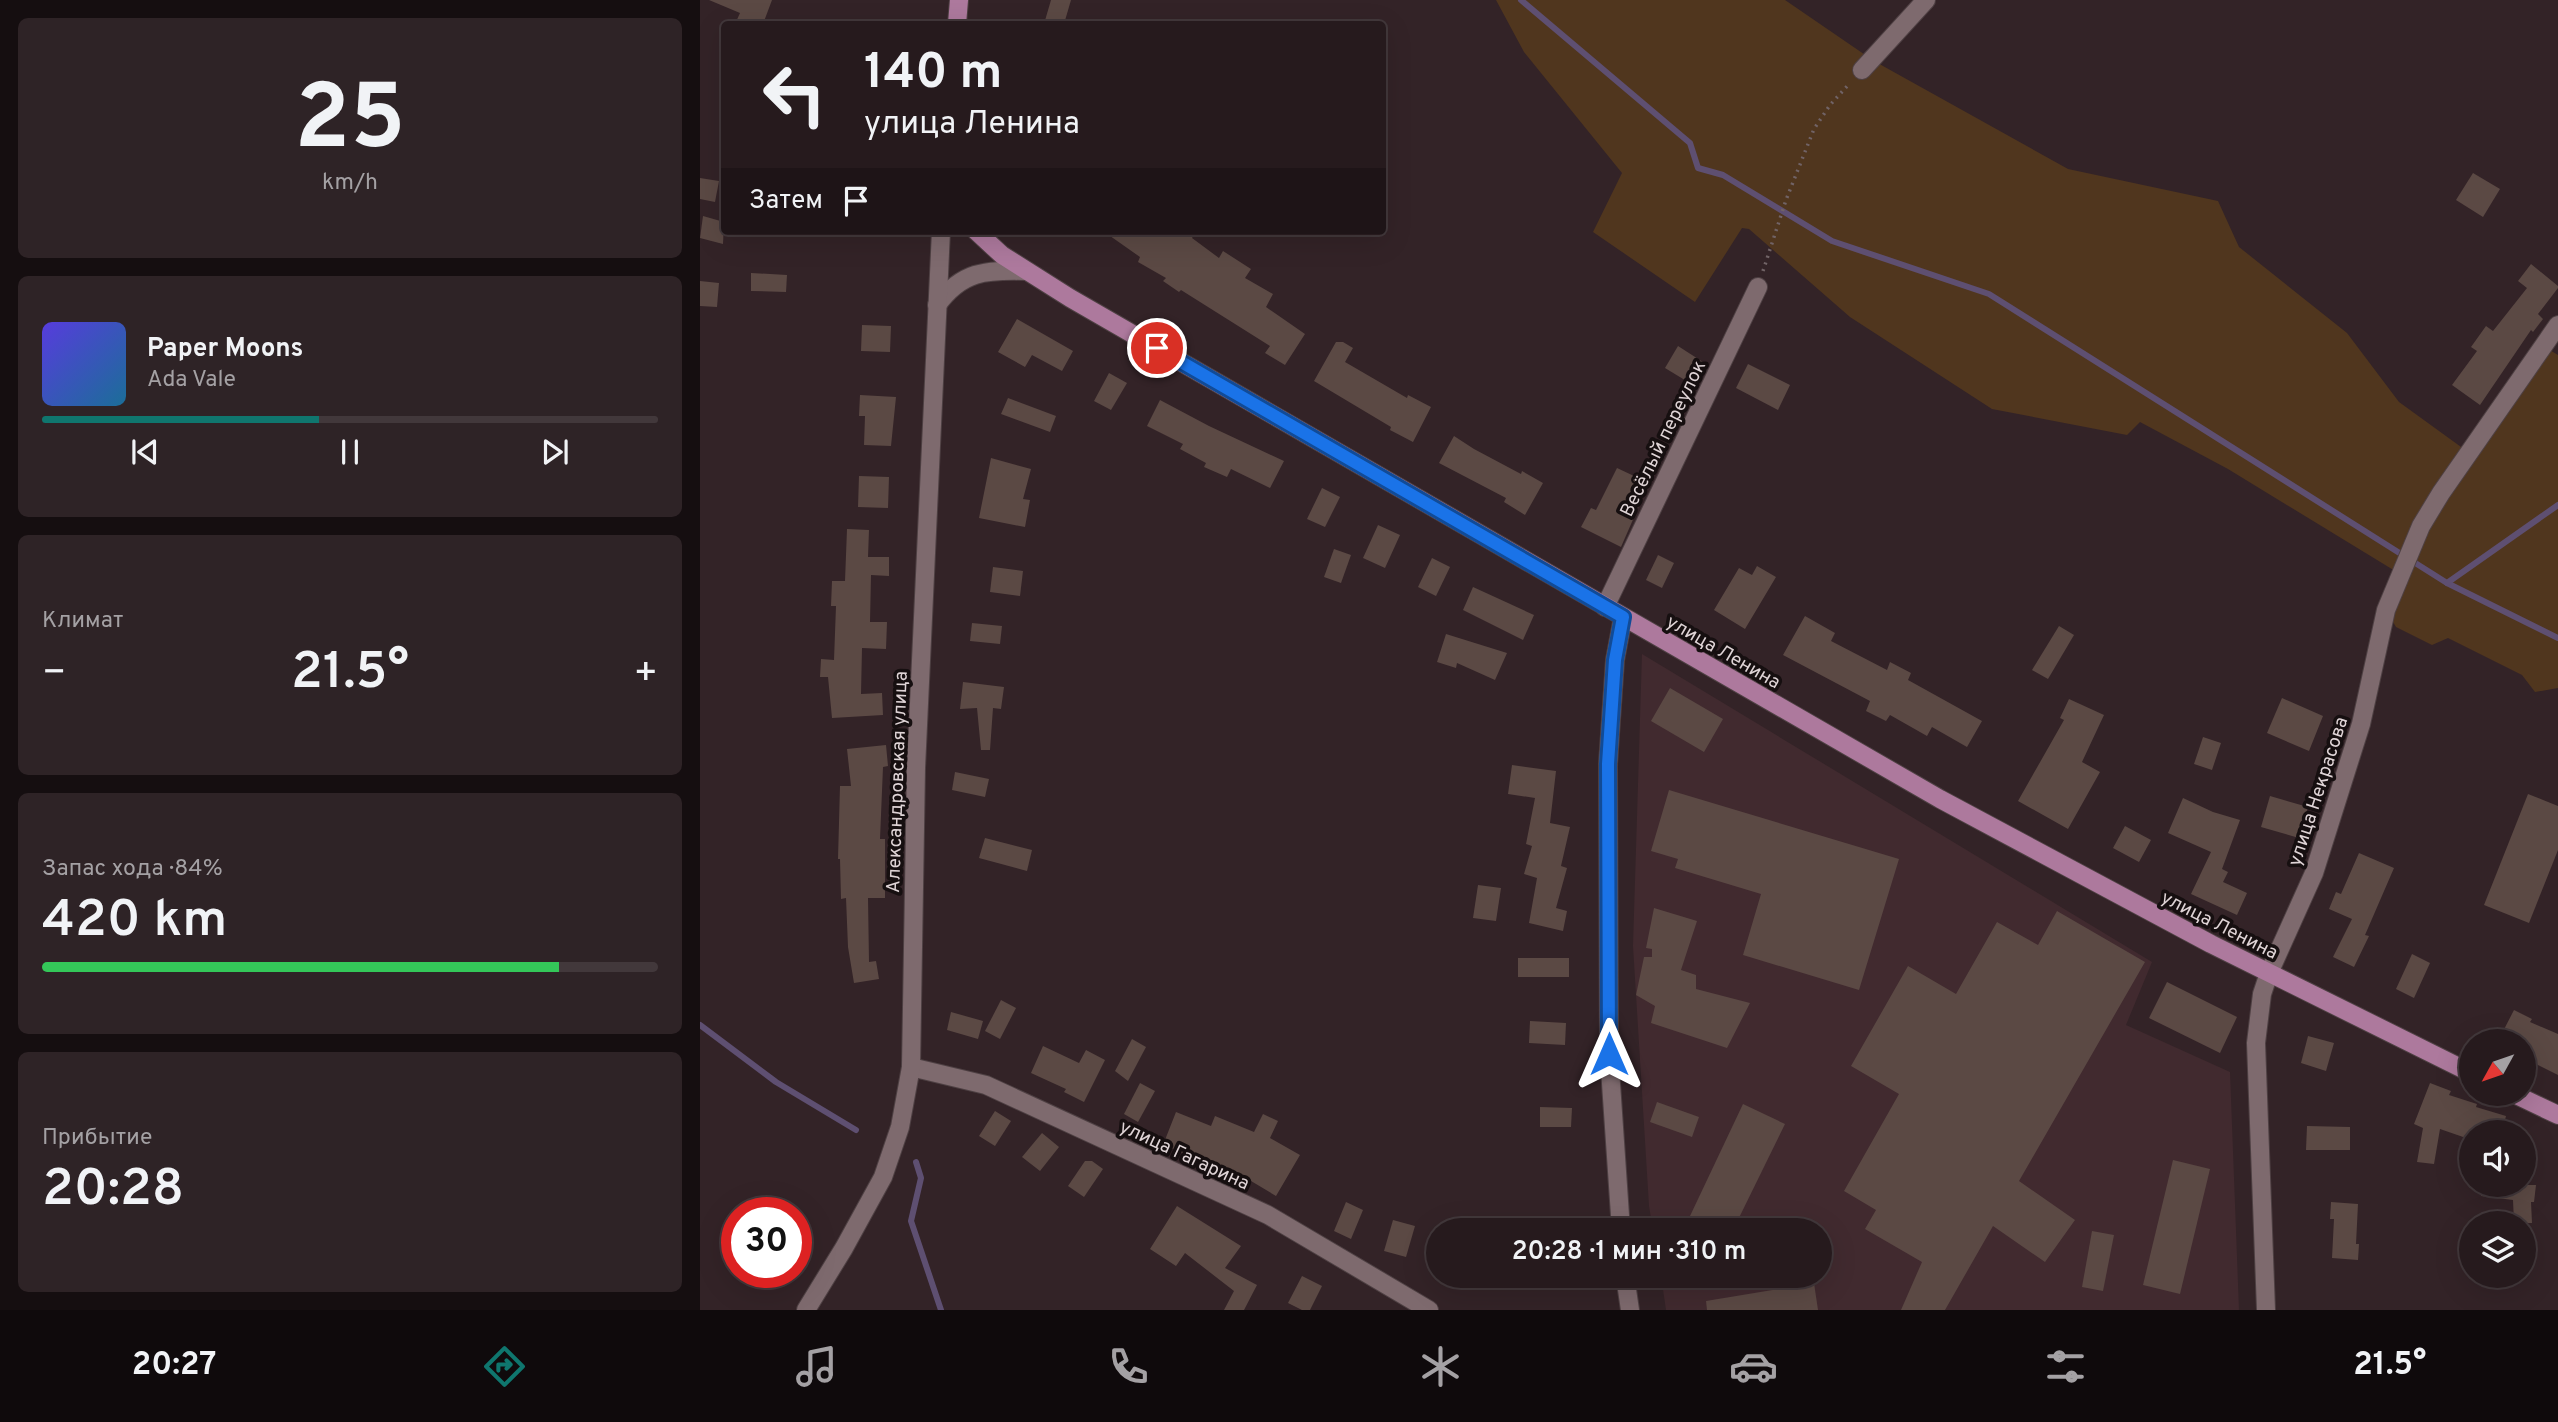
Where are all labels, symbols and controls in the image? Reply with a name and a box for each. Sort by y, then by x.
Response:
text: 140 m [864,44,1003,106]
icon: left [749,49,840,140]
text: 25 [294,66,406,181]
text: улица Ленина [864,105,1080,145]
text: km/h [322,169,378,198]
icon: arrive [837,182,875,220]
text: Затем [749,185,823,218]
pin [1127,318,1187,378]
icon: arrive [1138,329,1176,367]
text: Paper Moons [147,333,303,366]
street label: Весёлый переулок [1616,357,1712,521]
text: Ada Vale [147,366,236,395]
icon: previous [126,433,164,471]
icon: pause [331,433,369,471]
icon: next [536,433,574,471]
text: Климат [42,607,123,636]
street label: улица Ленина [1661,610,1785,695]
text: 21.5° [291,641,409,707]
text: − [42,650,67,699]
text: + [633,650,658,699]
street label: Александровская улица [882,671,914,893]
street label: улица Некрасова [2283,714,2354,869]
text: Запас хода · 84% [42,855,223,884]
street label: улица Ленина [2157,886,2282,966]
text: 420 km [42,889,227,955]
position arrow [1572,1017,1646,1091]
north arrow [2459,1029,2536,1106]
map controls [2459,1029,2536,1288]
street label: улица Гагарина [1115,1115,1253,1196]
button: sound [2459,1120,2536,1197]
text: Прибытие [42,1124,152,1153]
text: 20:28 [42,1158,184,1224]
speed limit sign: 30 [721,1197,812,1288]
button: layers [2459,1211,2536,1288]
text: 20:28 · 1 мин · 310 m [1512,1236,1746,1269]
icon: directions [480,1342,529,1391]
icon: music [792,1342,841,1391]
icon: phone [1104,1342,1153,1391]
icon: climate [1416,1342,1465,1391]
icon: car [1729,1342,1778,1391]
icon: filters [2041,1342,2090,1391]
text: 20:27 [132,1346,216,1386]
text: 21.5° [2353,1346,2426,1386]

